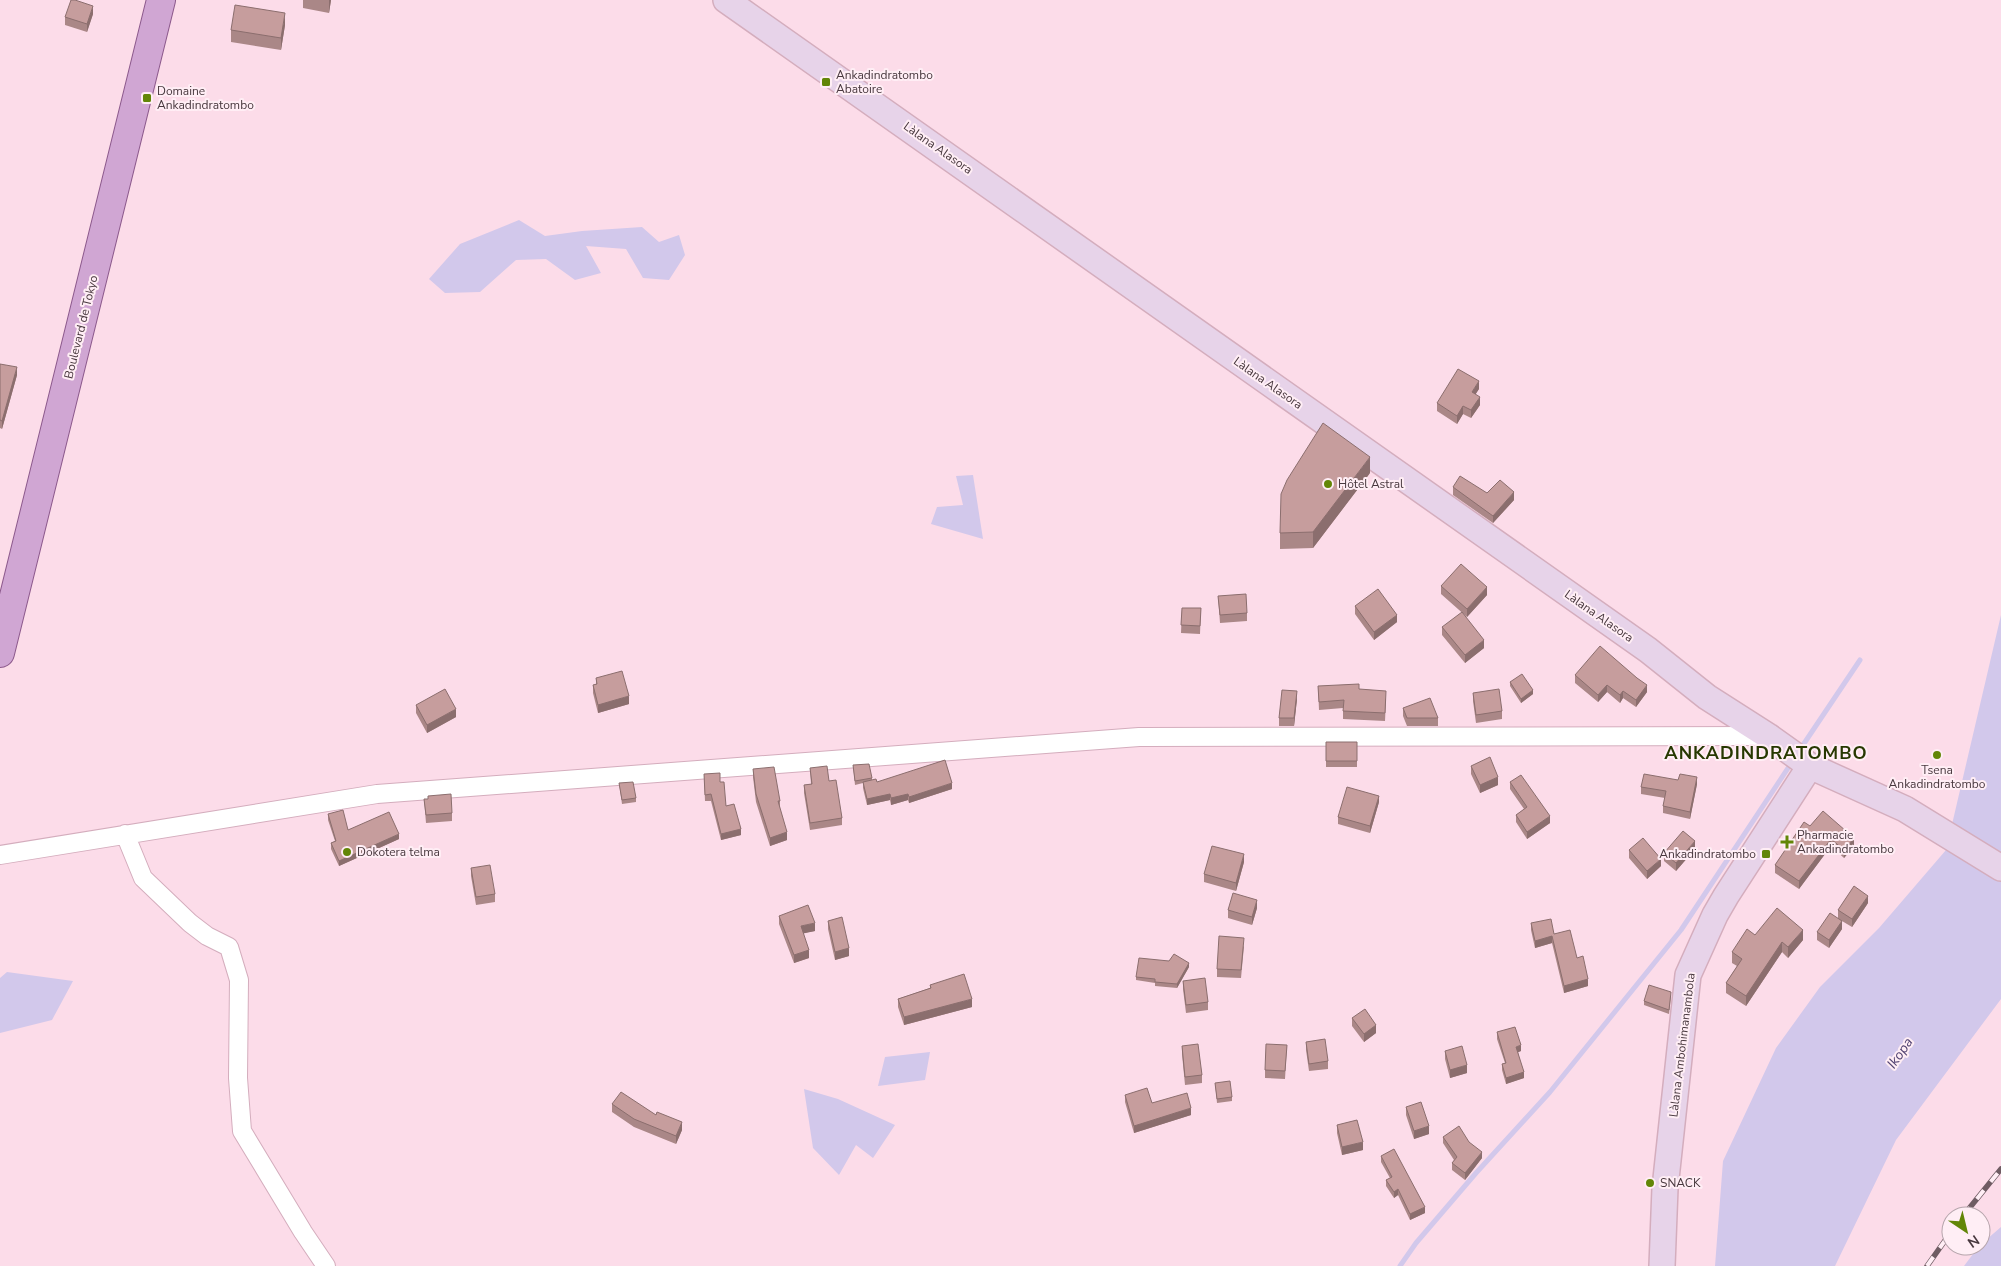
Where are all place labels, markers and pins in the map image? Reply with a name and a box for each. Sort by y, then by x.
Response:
place label: Ankadindratombo Abatoire [836,67,933,97]
marker: Ankadindratombo Abatoire [820,76,832,88]
place label: Domaine Ankadindratombo [157,83,254,113]
marker: Domaine Ankadindratombo [141,92,153,104]
place label: Hôtel Astral [1338,476,1404,492]
marker: Hôtel Astral [1322,478,1334,490]
marker: Tsena Ankadindratombo [1931,749,1943,761]
place label: Tsena Ankadindratombo [1889,762,1986,792]
place label: Pharmacie Ankadindratombo [1797,827,1894,857]
marker: Pharmacie Ankadindratombo [1781,836,1793,848]
place label: Dokotera telma [357,844,440,860]
marker: Dokotera telma [341,846,353,858]
place label: Ankadindratombo [1659,846,1756,862]
marker: Ankadindratombo [1760,848,1772,860]
place label: SNACK [1660,1175,1701,1191]
marker: SNACK [1644,1177,1656,1189]

